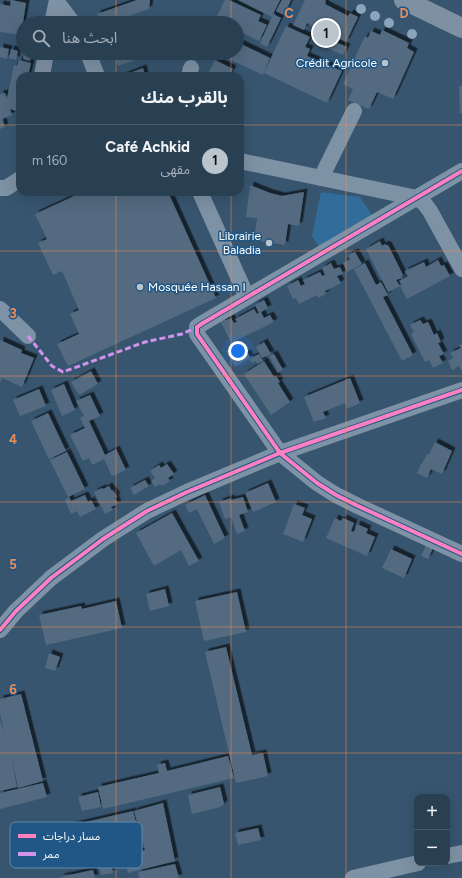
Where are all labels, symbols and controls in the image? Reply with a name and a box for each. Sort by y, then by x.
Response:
text: C [284,6,294,21]
text: D [399,6,409,21]
search box [16,16,244,60]
pin: 1 [313,18,339,48]
icon: search [30,27,52,49]
text: ابحث هنا [62,29,117,47]
place label: Crédit Agricole [296,56,377,70]
marker: Crédit Agricole [380,58,390,68]
text: بالقرب منك [141,87,228,107]
text: Café Achkid [105,138,190,156]
text: 160 m [32,153,67,168]
text: 1 [212,153,218,168]
text: مقهى [161,162,190,177]
place label: Librairie Baladia [219,229,261,257]
marker: Librairie Baladia [264,238,274,248]
place label: Mosquée Hassan I [148,280,246,294]
marker: Mosquée Hassan I [135,282,145,292]
text: 3 [9,306,17,321]
your location [228,341,248,361]
text: 4 [9,432,17,447]
text: 5 [9,557,17,572]
text: 6 [9,682,17,697]
map controls [414,794,450,866]
button: + [414,794,450,830]
legend [10,822,142,868]
text: مسار دراجات [43,830,101,843]
button: − [414,830,450,866]
text: ممر [42,848,60,861]

